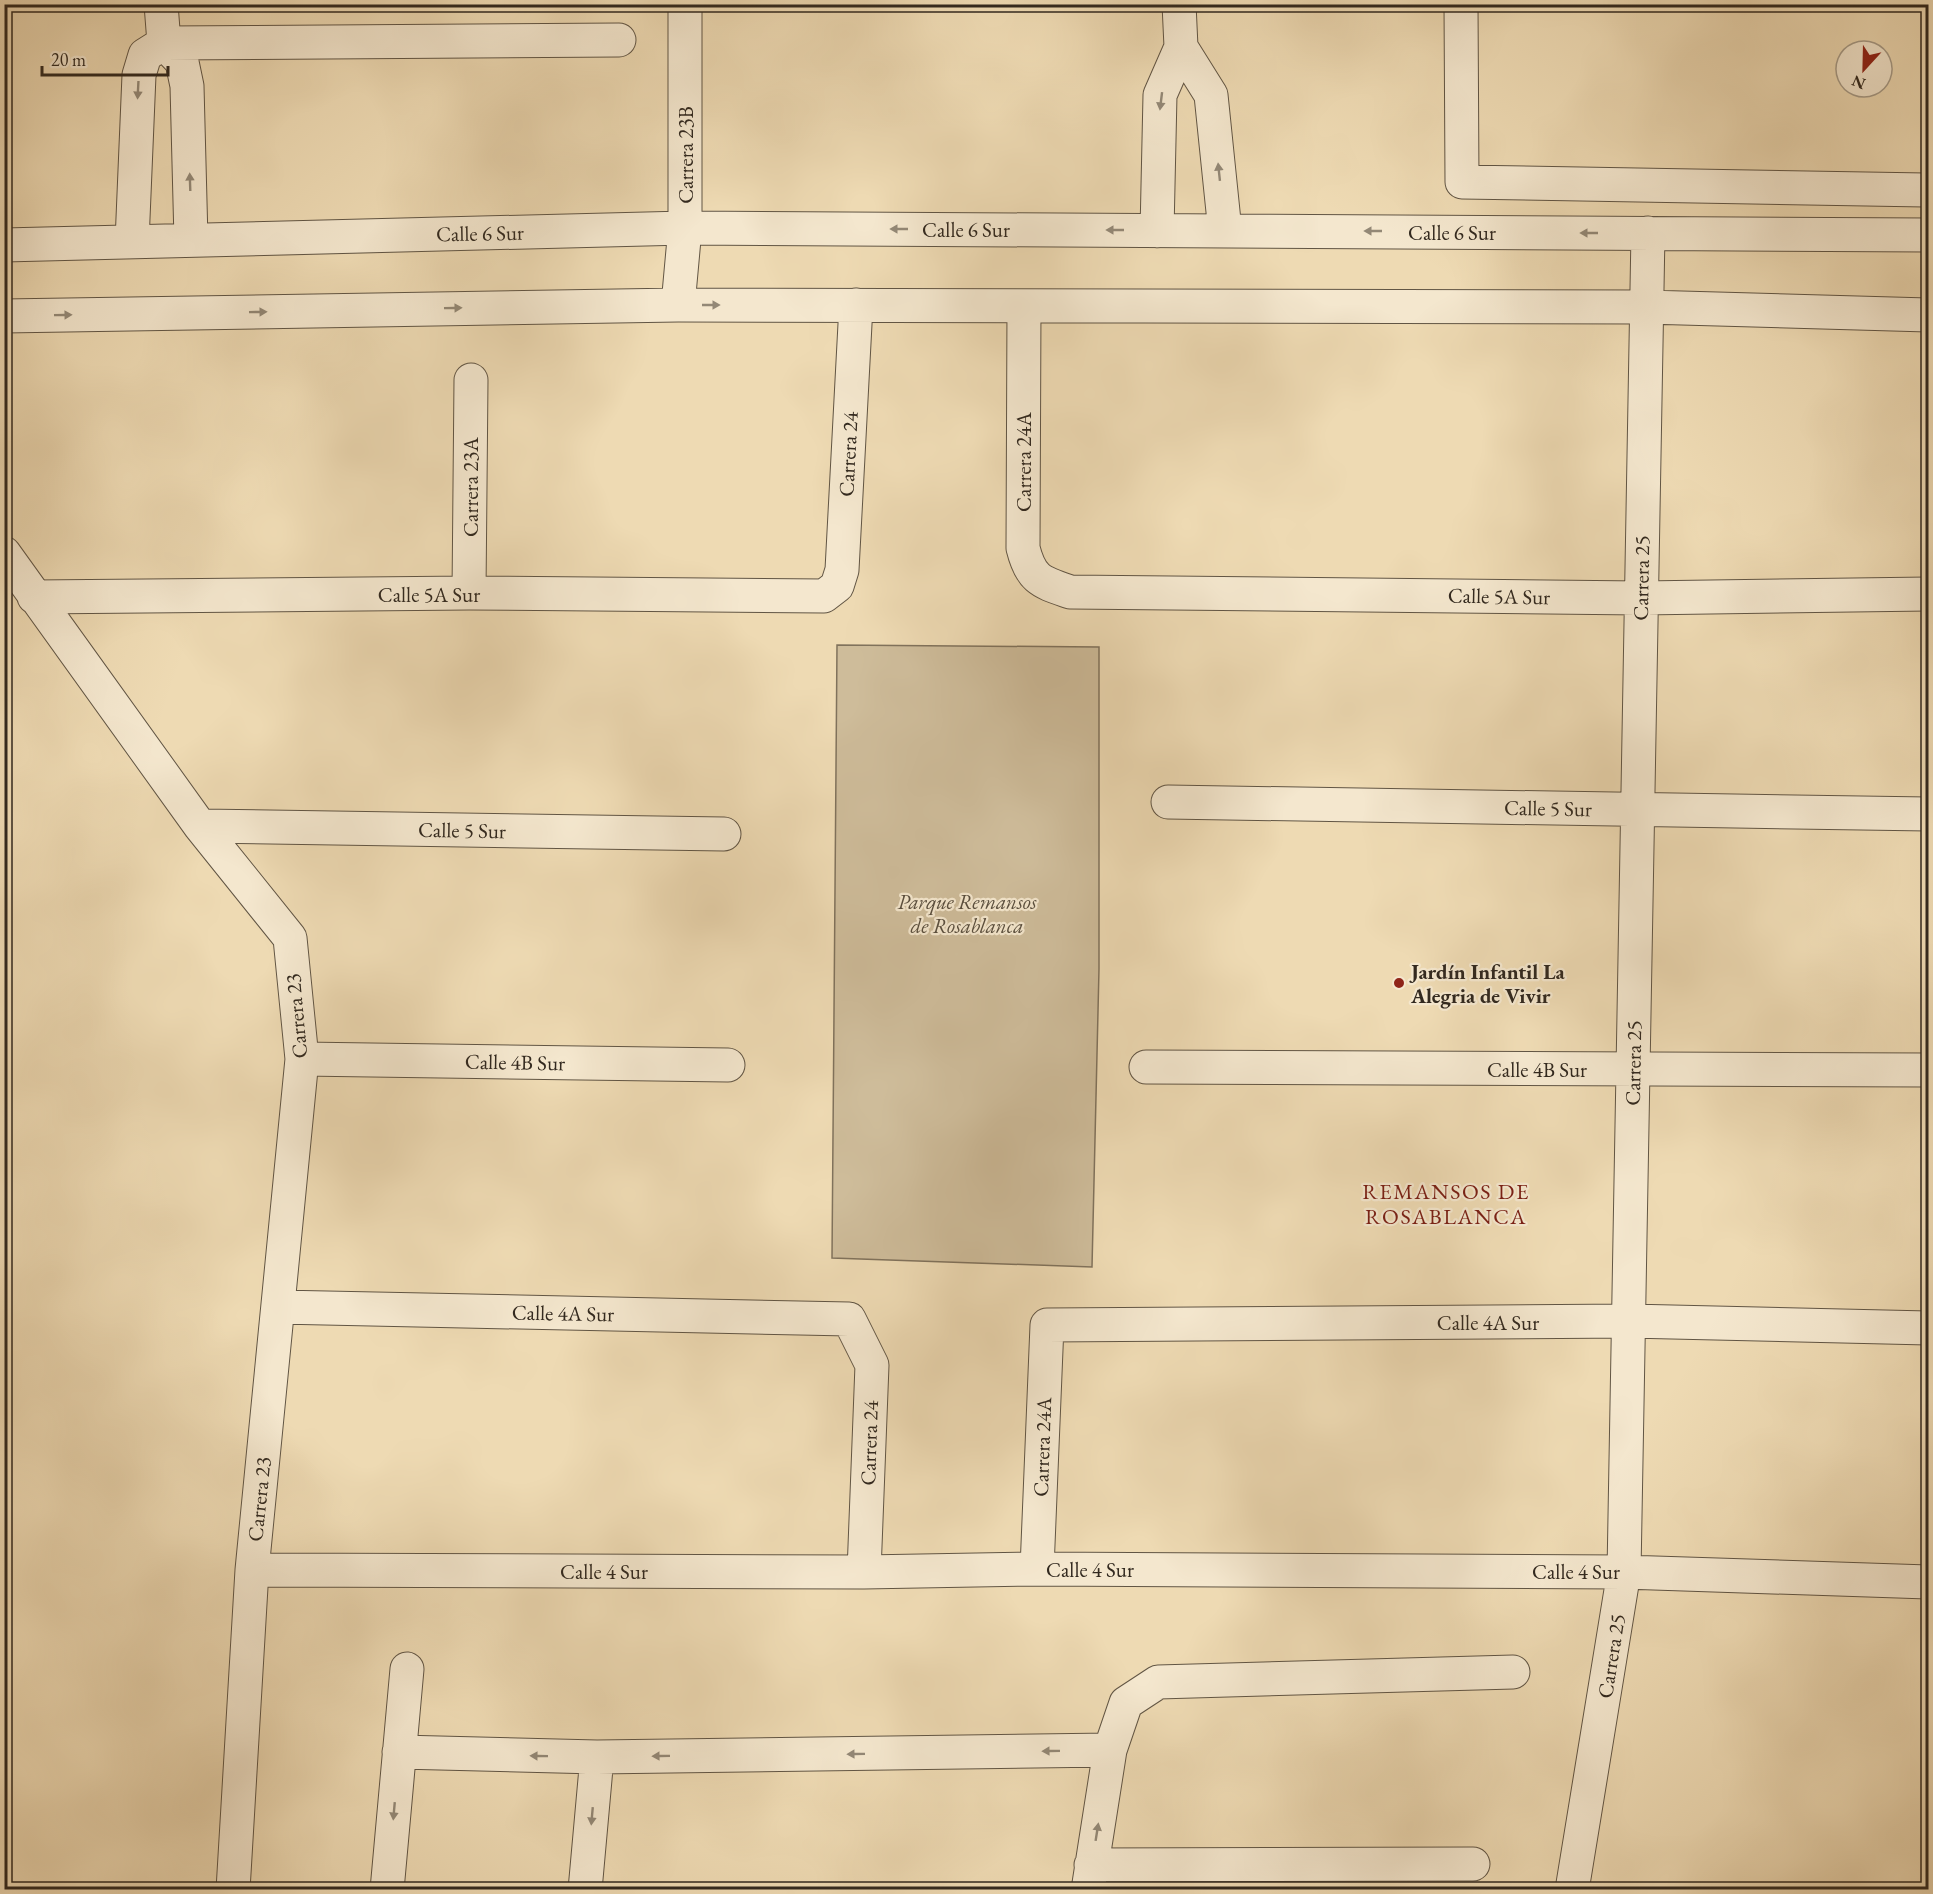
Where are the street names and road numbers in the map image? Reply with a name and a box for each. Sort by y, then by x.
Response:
street label: Carrera 23B [672,106,699,204]
street label: Calle 6 Sur [922,216,1010,243]
street label: Calle 6 Sur [436,219,524,247]
street label: Calle 6 Sur [1408,219,1496,246]
street label: Carrera 24 [832,410,864,497]
street label: Carrera 24A [1010,412,1037,512]
street label: Carrera 23A [457,437,484,537]
street label: Carrera 25 [1627,535,1655,621]
street label: Calle 5A Sur [378,581,480,608]
street label: Calle 5A Sur [1448,582,1550,610]
street label: Calle 5 Sur [1504,794,1592,822]
street label: Calle 5 Sur [418,816,506,844]
street label: Carrera 23 [279,972,313,1060]
street label: Carrera 25 [1619,1020,1647,1106]
street label: Calle 4B Sur [465,1048,565,1076]
street label: Calle 4B Sur [1487,1056,1587,1083]
street label: Calle 4A Sur [512,1299,614,1327]
street label: Calle 4A Sur [1437,1309,1539,1336]
street label: Carrera 24A [1027,1396,1057,1497]
street label: Carrera 24 [854,1399,884,1486]
street label: Carrera 23 [241,1455,277,1543]
street label: Calle 4 Sur [1046,1556,1134,1583]
street label: Calle 4 Sur [560,1558,648,1585]
street label: Calle 4 Sur [1532,1558,1620,1585]
street label: Carrera 25 [1591,1612,1631,1700]

